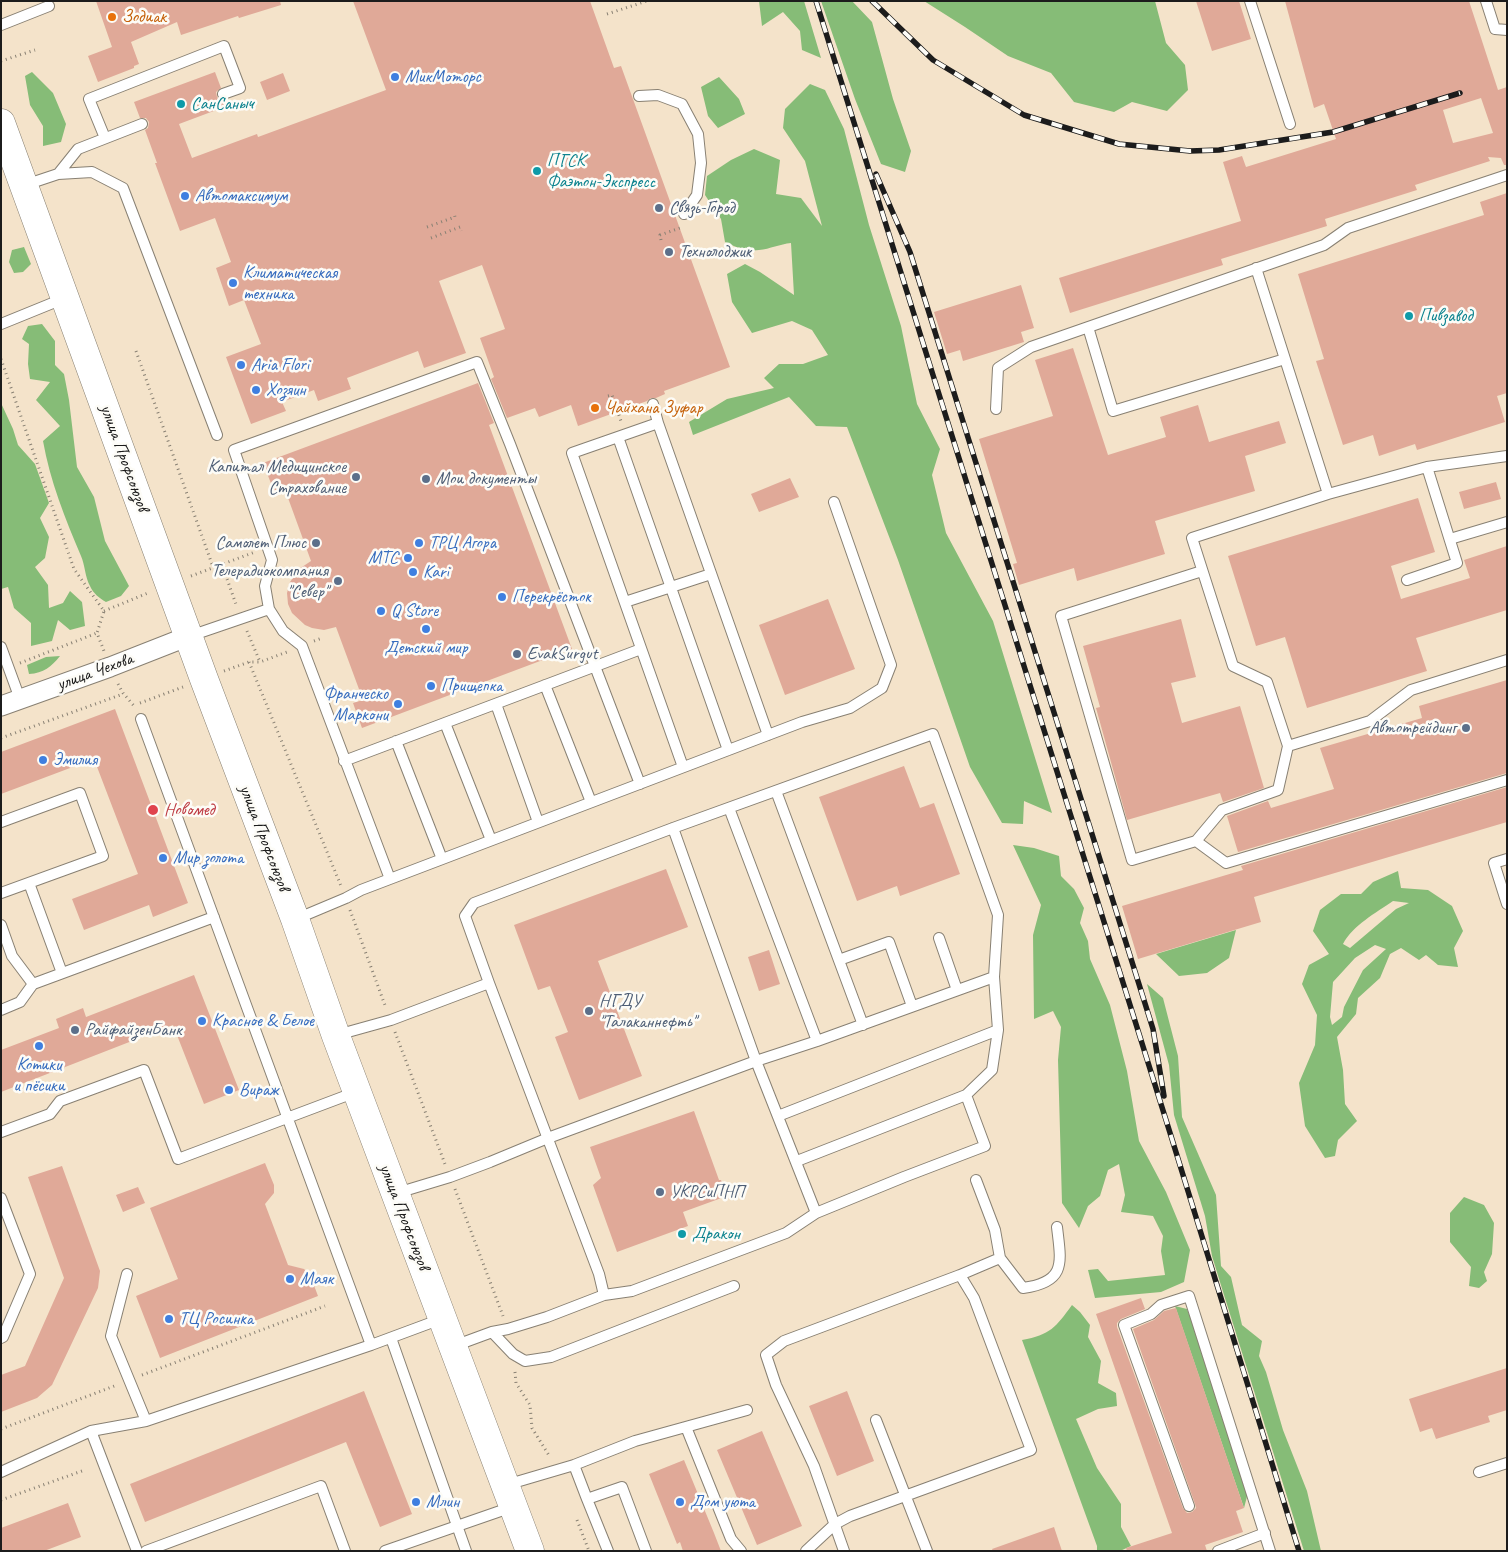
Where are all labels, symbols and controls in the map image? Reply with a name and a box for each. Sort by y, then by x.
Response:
place label: Зодиак [122,6,166,28]
marker: Зодиак [106,11,118,23]
place label: МикМоторс [405,66,481,88]
marker: МикМоторс [389,71,401,83]
place label: СанСаныч [191,93,254,115]
marker: СанСаныч [175,98,187,110]
place label: ПГСК Фаэтон-Экспресс [547,150,655,192]
marker: ПГСК Фаэтон-Экспресс [531,165,543,177]
place label: Автомаксимум [195,185,288,207]
marker: Автомаксимум [179,190,191,202]
place label: Связь-Город [669,197,734,219]
marker: Связь-Город [653,202,665,214]
place label: Технолоджик [679,241,751,263]
marker: Технолоджик [663,246,675,258]
place label: Климатическая техника [243,262,337,304]
marker: Климатическая техника [227,277,239,289]
place label: Пивзавод [1419,305,1473,327]
marker: Пивзавод [1403,310,1415,322]
place label: Aria Flori [251,354,309,376]
marker: Aria Flori [235,359,247,371]
place label: Хозяин [266,379,306,401]
marker: Хозяин [250,384,262,396]
place label: Чайхана Зуфар [605,397,703,419]
street label: улица Профсоюзов [95,402,153,514]
marker: Чайхана Зуфар [589,402,601,414]
place label: Капитал Медицинское Страхование [208,456,346,498]
place label: Мои документы [436,468,536,490]
marker: Капитал Медицинское Страхование [350,471,362,483]
marker: Мои документы [420,473,432,485]
place label: Самолет Плюс [215,532,306,554]
place label: ТРЦ Агора [429,532,496,554]
marker: Самолет Плюс [310,537,322,549]
marker: ТРЦ Агора [413,537,425,549]
place label: МТС [368,547,398,569]
marker: МТС [402,552,414,564]
place label: Телерадиокомпания "Север" [211,560,328,602]
place label: Kari [423,561,449,583]
marker: Kari [407,566,419,578]
marker: Телерадиокомпания "Север" [332,575,344,587]
place label: Перекрёсток [512,586,591,608]
marker: Перекрёсток [496,591,508,603]
place label: Q Store [391,600,438,622]
marker: Q Store [375,605,387,617]
marker: Детский мир [420,623,432,635]
place label: Детский мир [384,637,468,659]
place label: EvakSurgut [527,643,597,665]
street label: улица Чехова [54,648,136,696]
marker: EvakSurgut [511,648,523,660]
place label: Прищепка [441,675,502,697]
marker: Прищепка [425,680,437,692]
place label: Франческо Маркони [323,683,388,726]
marker: Франческо Маркони [392,698,404,710]
place label: Автотрейдинг [1369,717,1456,739]
marker: Автотрейдинг [1460,722,1472,734]
place label: Эмилия [53,749,97,771]
marker: Эмилия [37,754,49,766]
street label: улица Профсоюзов [234,782,294,894]
place label: Новомед [164,799,215,821]
marker: Новомед [146,803,160,817]
place label: Мир золота [173,847,243,869]
marker: Мир золота [157,852,169,864]
place label: НГДУ "Талаканнефть" [599,990,696,1032]
marker: НГДУ "Талаканнефть" [583,1005,595,1017]
place label: Красное & Белое [212,1010,314,1032]
marker: Красное & Белое [196,1015,208,1027]
place label: РайфайзенБанк [85,1019,182,1041]
marker: РайфайзенБанк [69,1024,81,1036]
marker: Котики и пёсики [33,1040,45,1052]
place label: Котики и пёсики [13,1054,65,1096]
place label: Вираж [239,1079,278,1101]
marker: Вираж [223,1084,235,1096]
street label: улица Профсоюзов [374,1161,434,1273]
place label: УКРСиПНП [670,1181,744,1203]
marker: УКРСиПНП [654,1186,666,1198]
place label: Дракон [692,1223,740,1245]
marker: Дракон [676,1228,688,1240]
place label: Маяк [300,1268,333,1290]
marker: Маяк [284,1273,296,1285]
place label: ТЦ Росинка [179,1308,253,1330]
marker: ТЦ Росинка [163,1313,175,1325]
place label: Млин [426,1491,459,1513]
place label: Дом уюта [690,1491,755,1513]
marker: Млин [410,1496,422,1508]
marker: Дом уюта [674,1496,686,1508]

